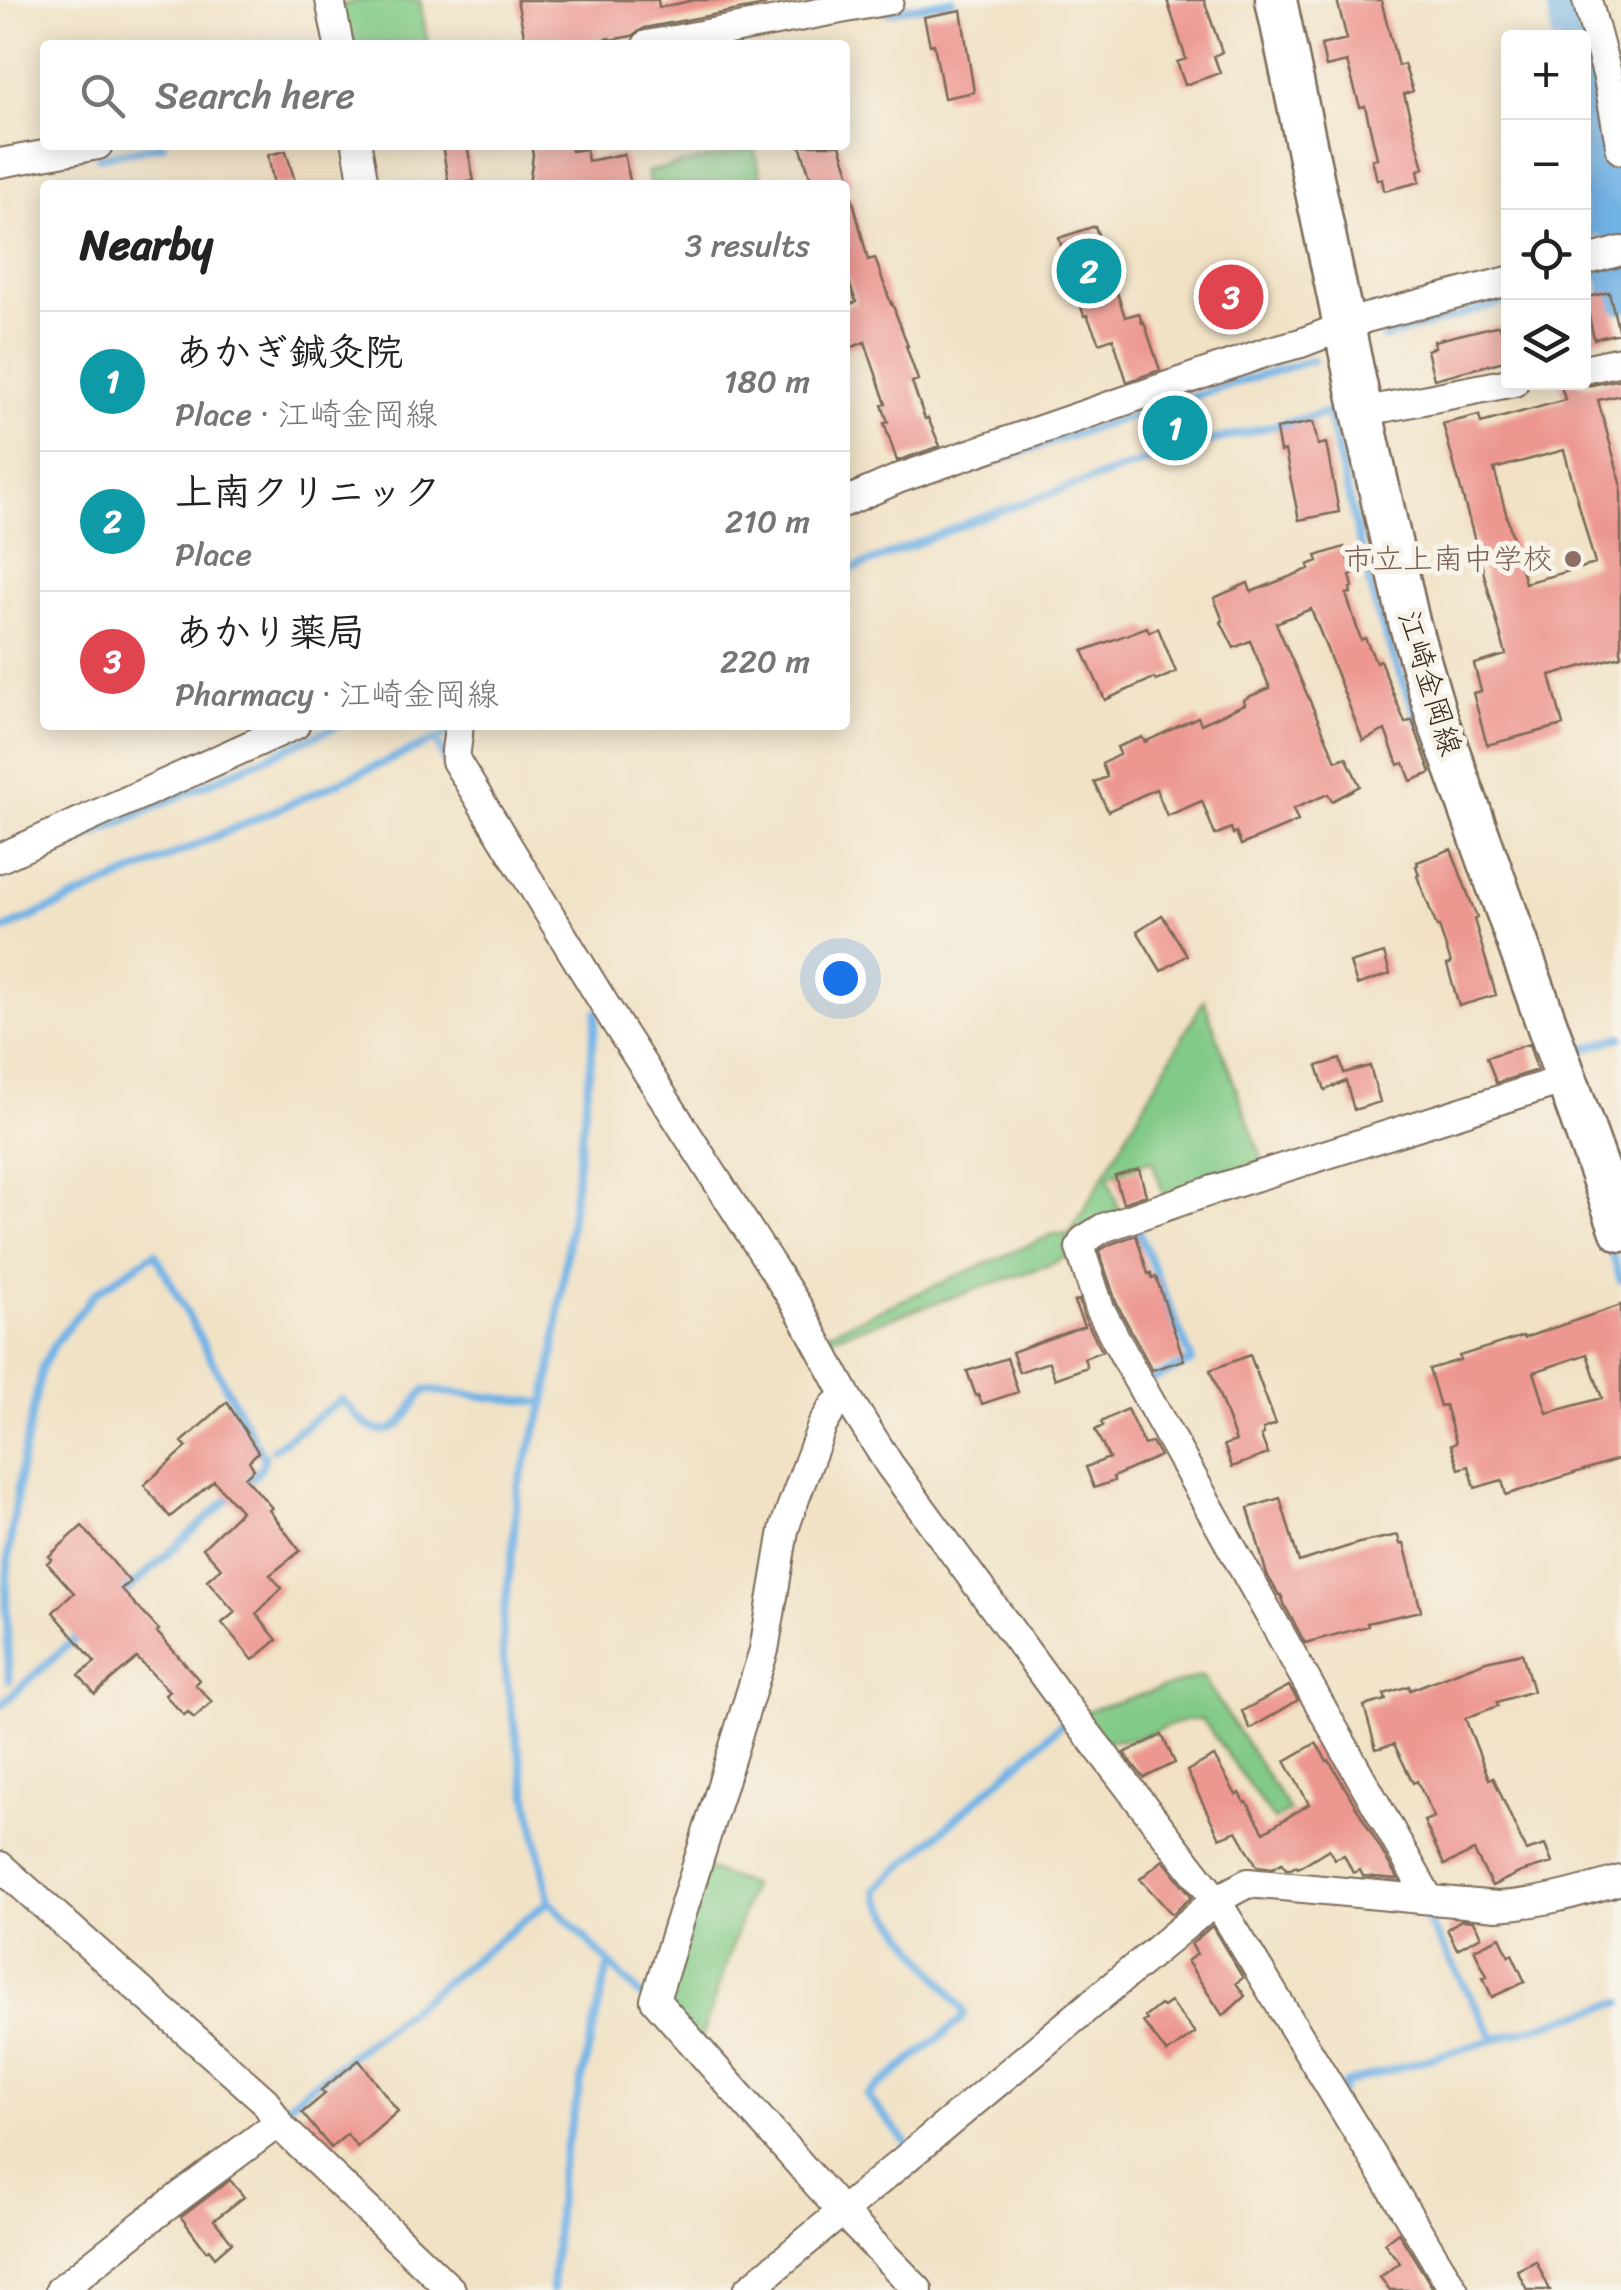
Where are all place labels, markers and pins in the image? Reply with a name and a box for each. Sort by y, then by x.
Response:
pin: 2 [1056,234,1122,308]
pin: 3 [1198,260,1264,334]
pin: 1 [1142,390,1208,466]
place label: 市立上南中学校 [1343,532,1553,586]
marker: 市立上南中学校 [1562,548,1584,570]

